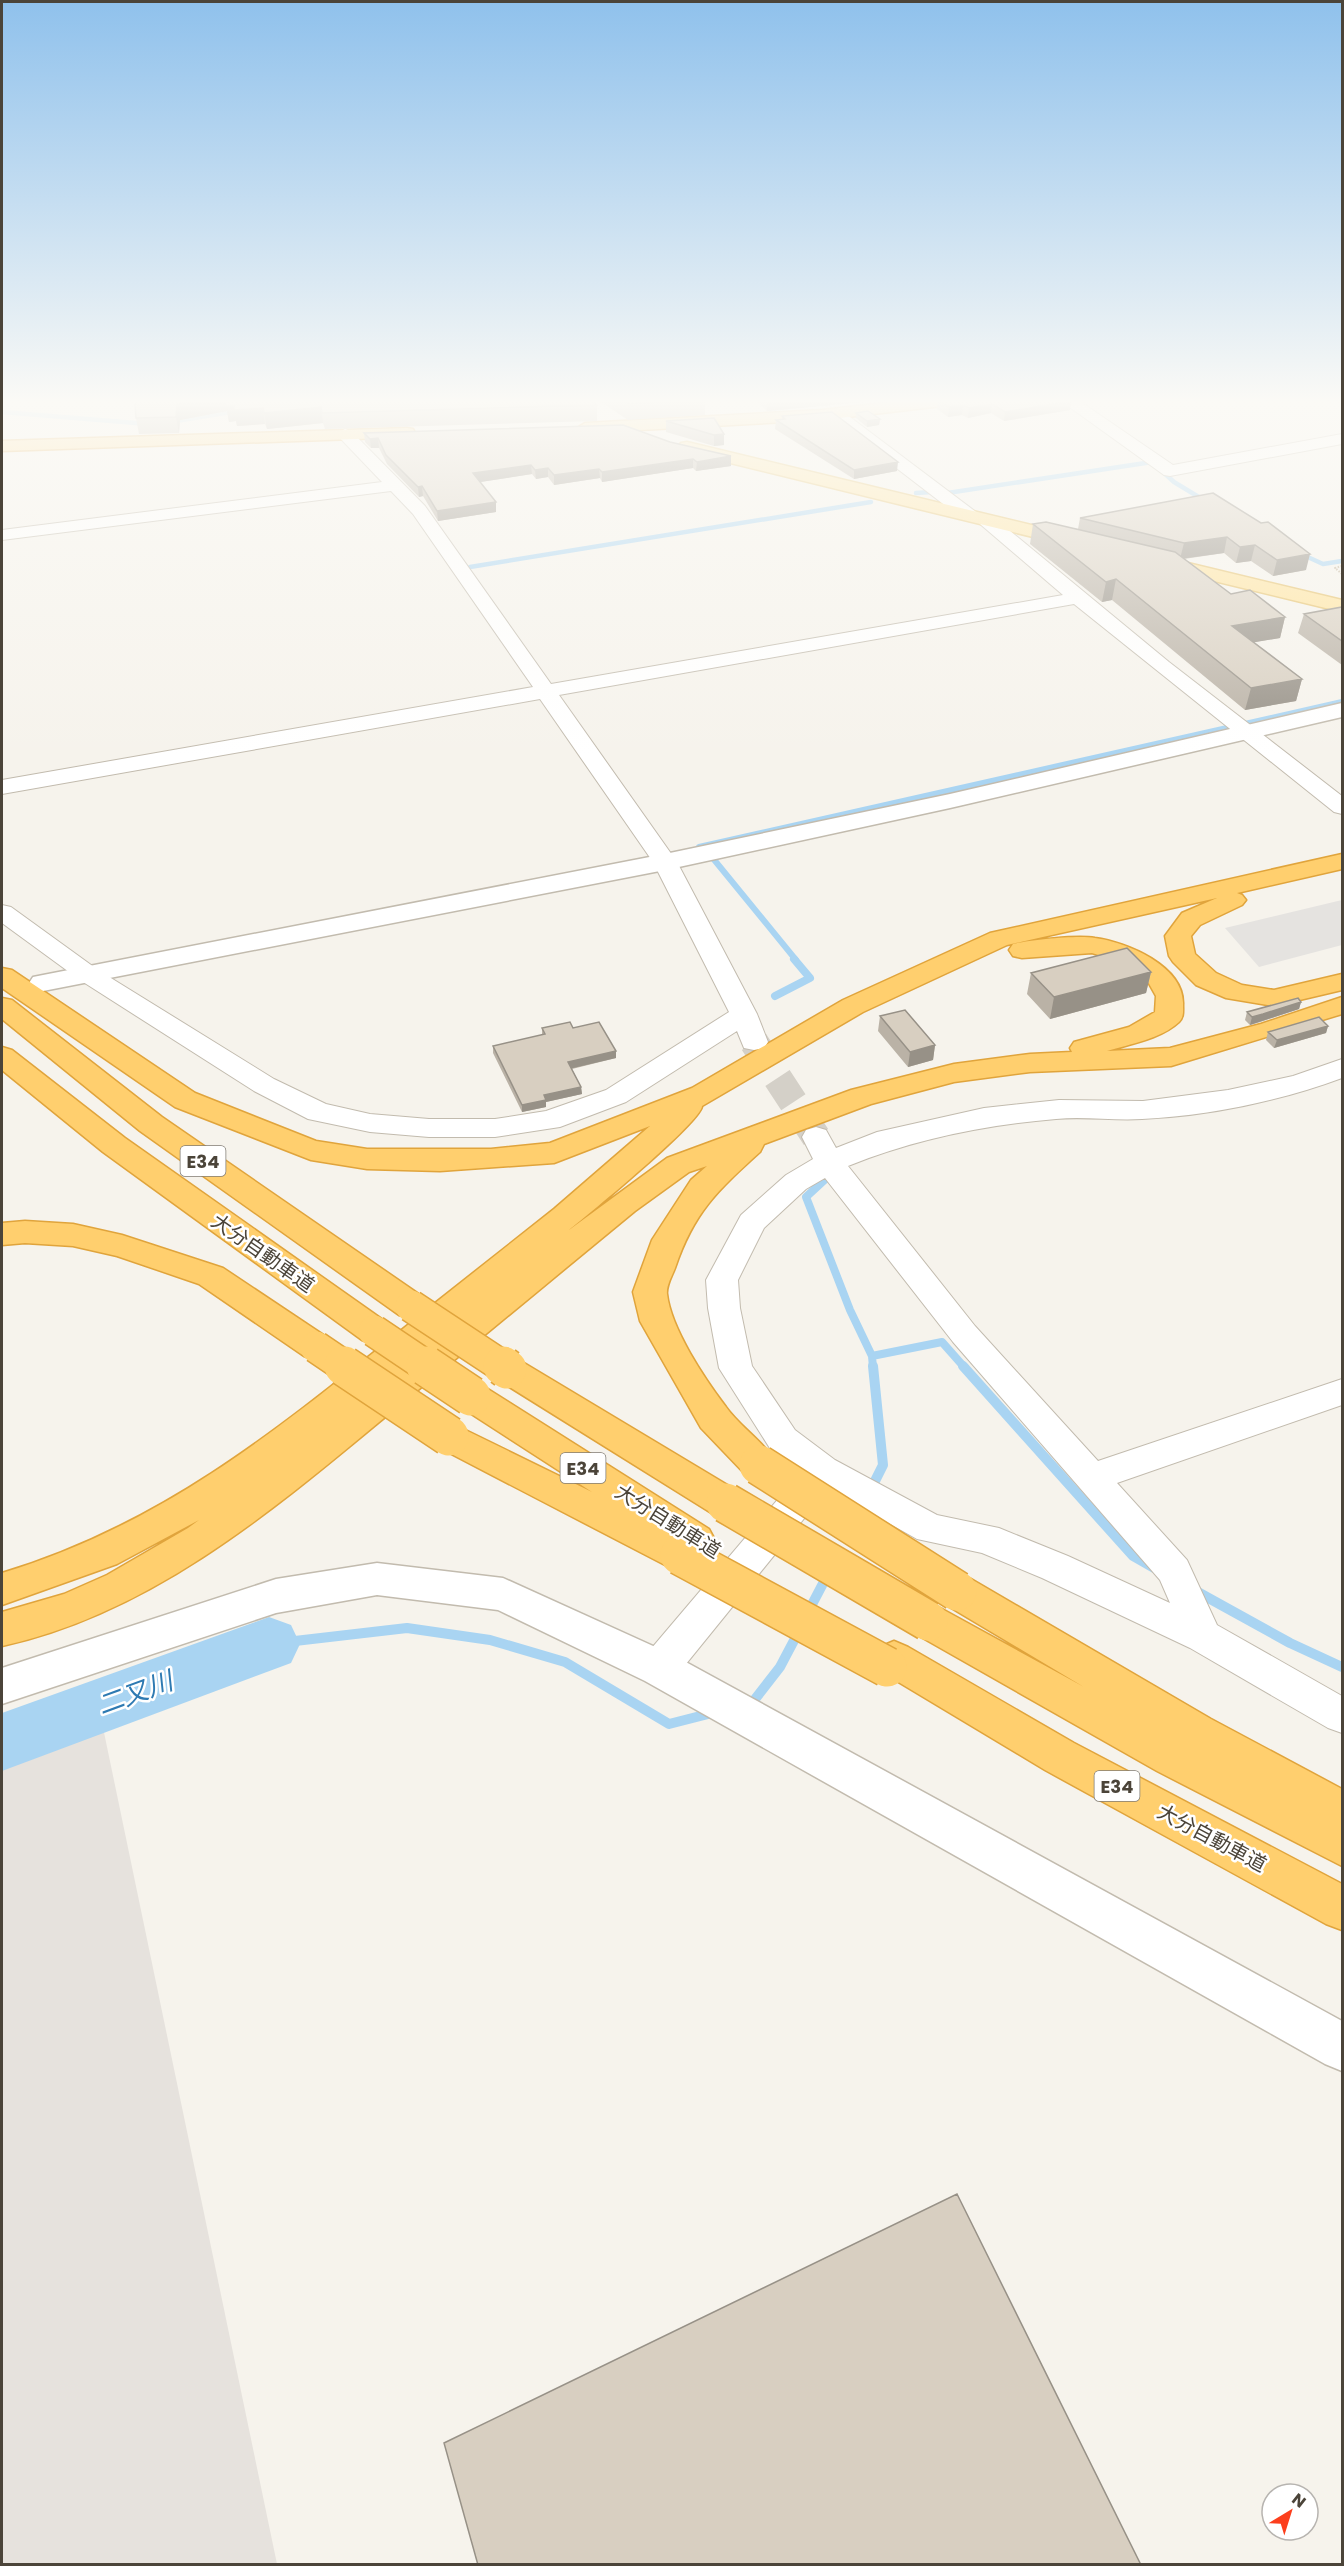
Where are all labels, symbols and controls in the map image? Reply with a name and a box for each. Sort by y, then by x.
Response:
road number: E34 [180,1146,226,1176]
street label: 大分自動車道 [206,1207,320,1299]
road number: E34 [560,1453,606,1483]
street label: 大分自動車道 [610,1477,726,1565]
water label: 二又川 [92,1662,181,1723]
road number: E34 [1094,1771,1140,1801]
street label: 大分自動車道 [1152,1797,1272,1879]
north arrow [1260,2482,1320,2542]
text: N [1287,2488,1311,2513]

